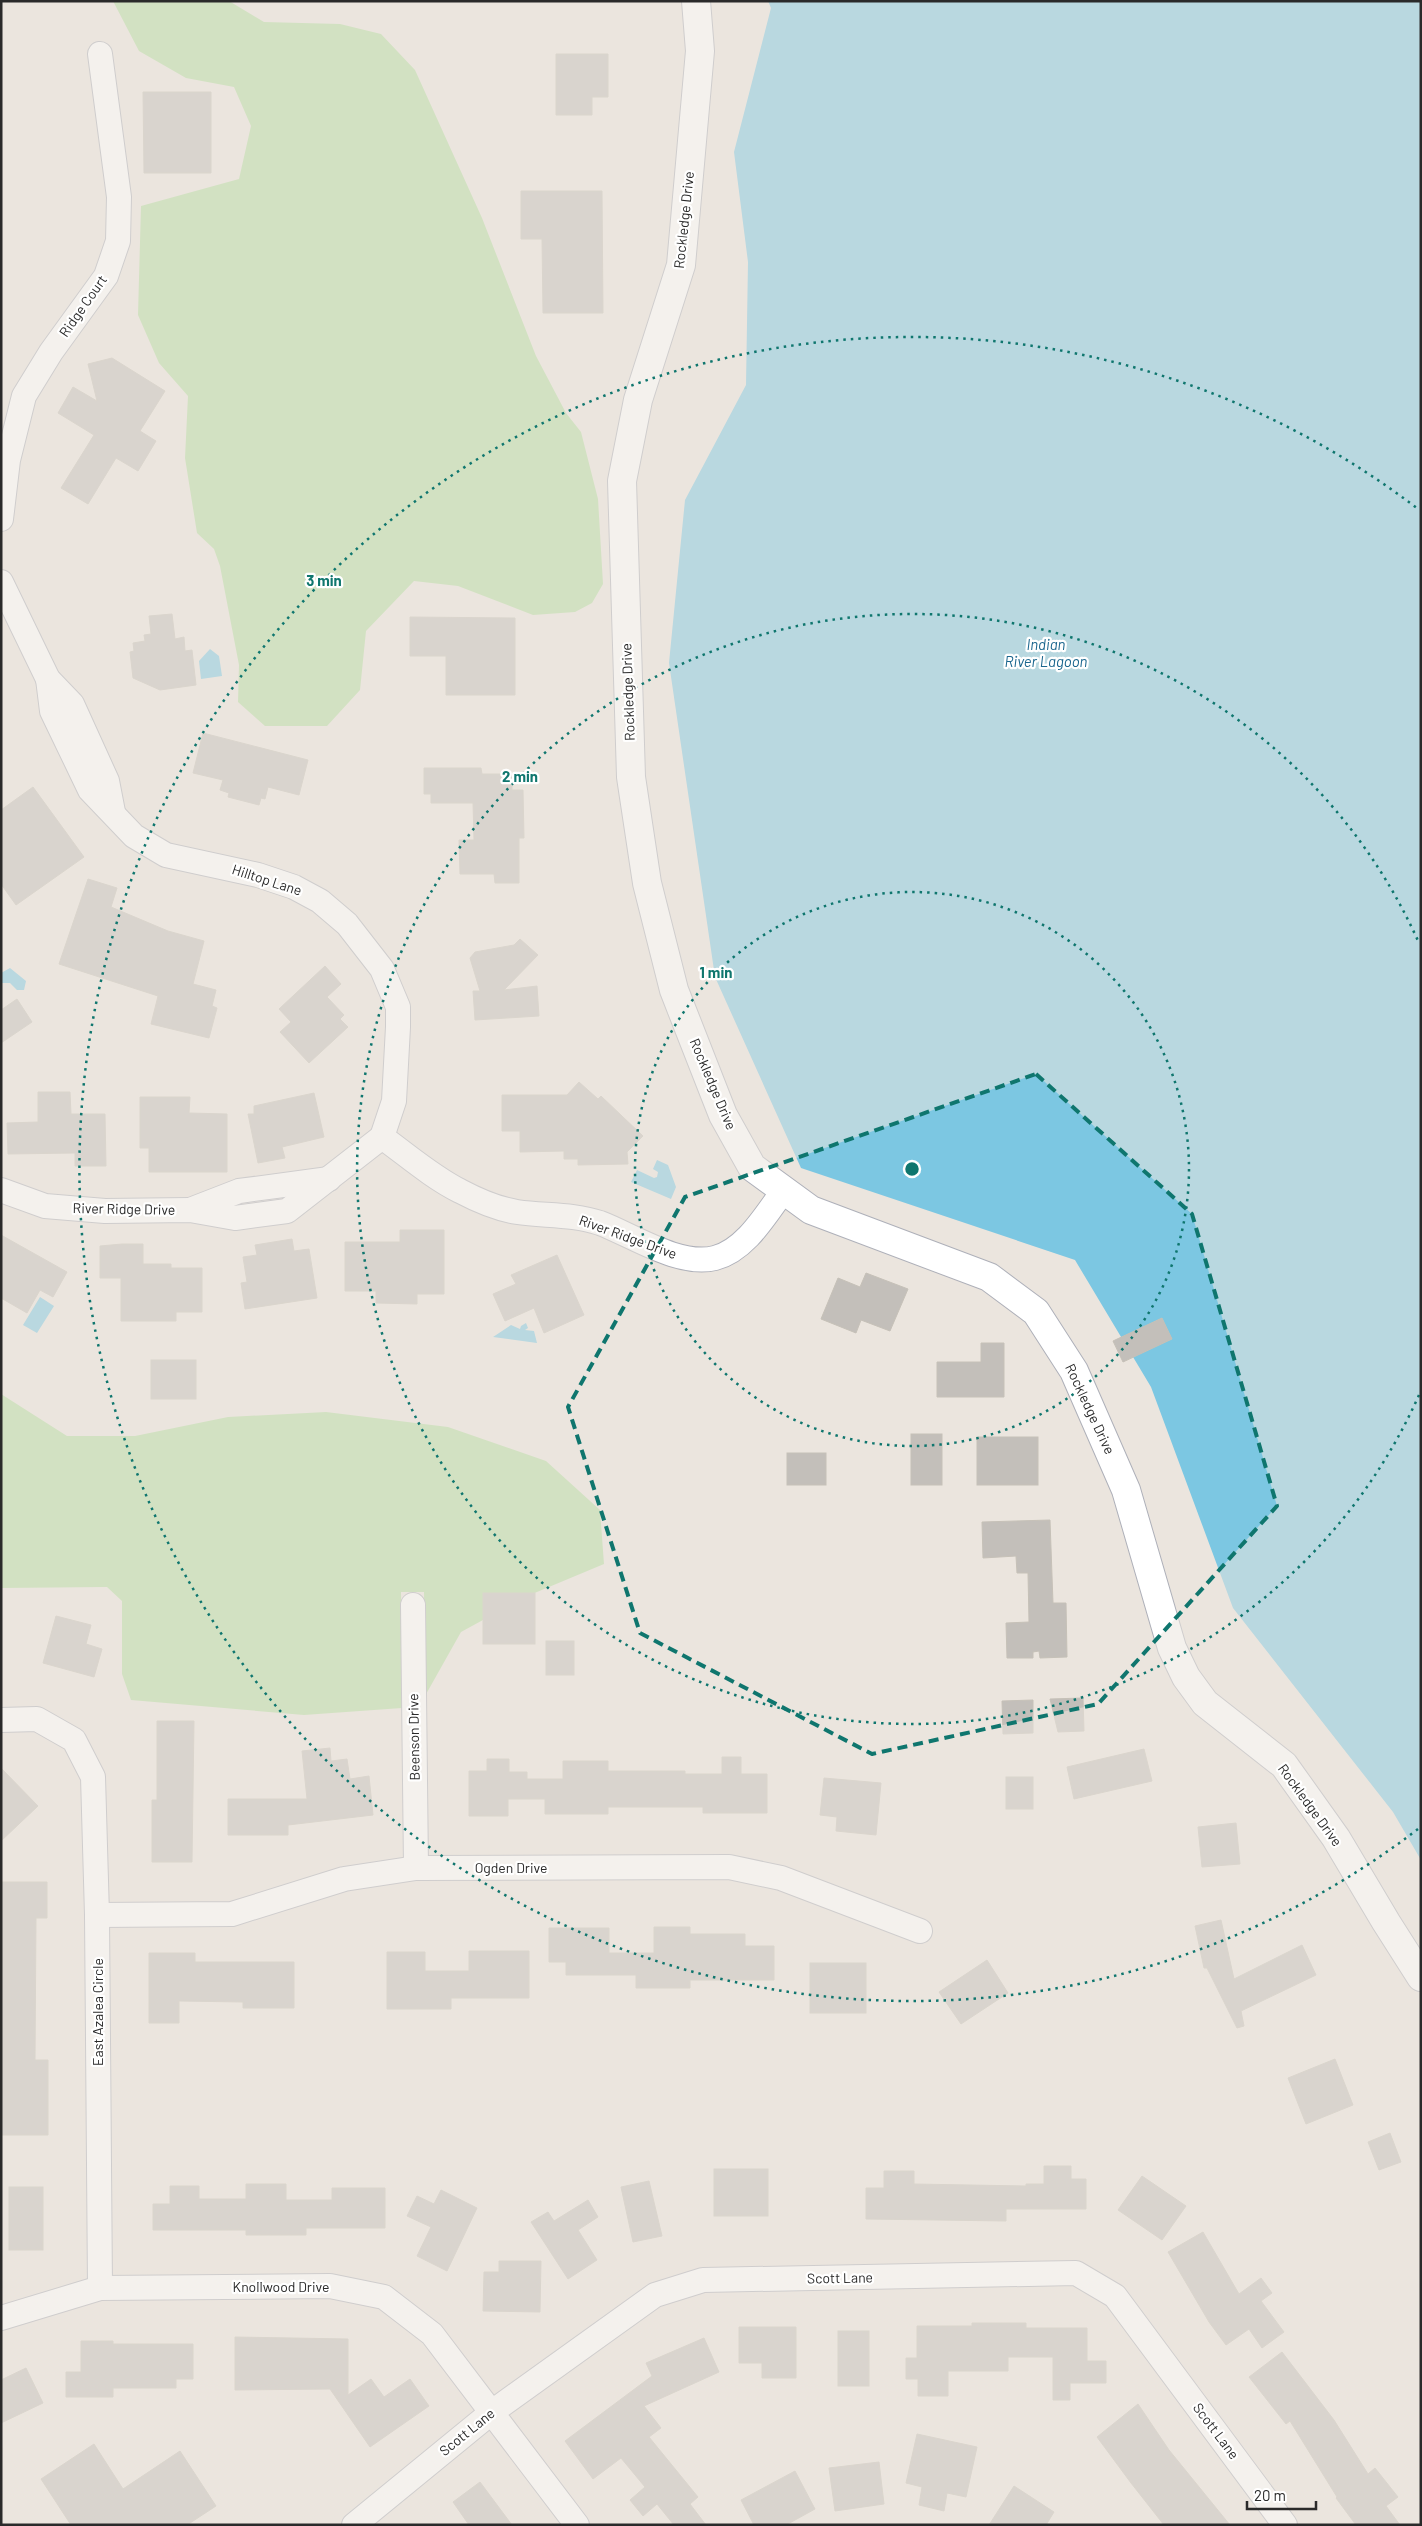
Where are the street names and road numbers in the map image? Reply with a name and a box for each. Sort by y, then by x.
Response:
street label: Rockledge Drive [670,170,697,269]
street label: Ridge Court [55,272,110,340]
street label: Rockledge Drive [617,643,638,741]
street label: Hilltop Lane [230,860,304,899]
street label: Rockledge Drive [687,1036,740,1132]
street label: River Ridge Drive [73,1199,175,1218]
street label: River Ridge Drive [577,1211,679,1262]
street label: Rockledge Drive [1062,1361,1119,1457]
street label: Beenson Drive [404,1693,423,1781]
street label: Rockledge Drive [1275,1760,1346,1849]
street label: Ogden Drive [475,1859,547,1876]
street label: East Azalea Circle [89,1958,106,2066]
street label: Scott Lane [807,2268,873,2287]
street label: Knollwood Drive [233,2278,329,2295]
street label: Scott Lane [1190,2399,1243,2462]
street label: Scott Lane [436,2404,498,2459]

